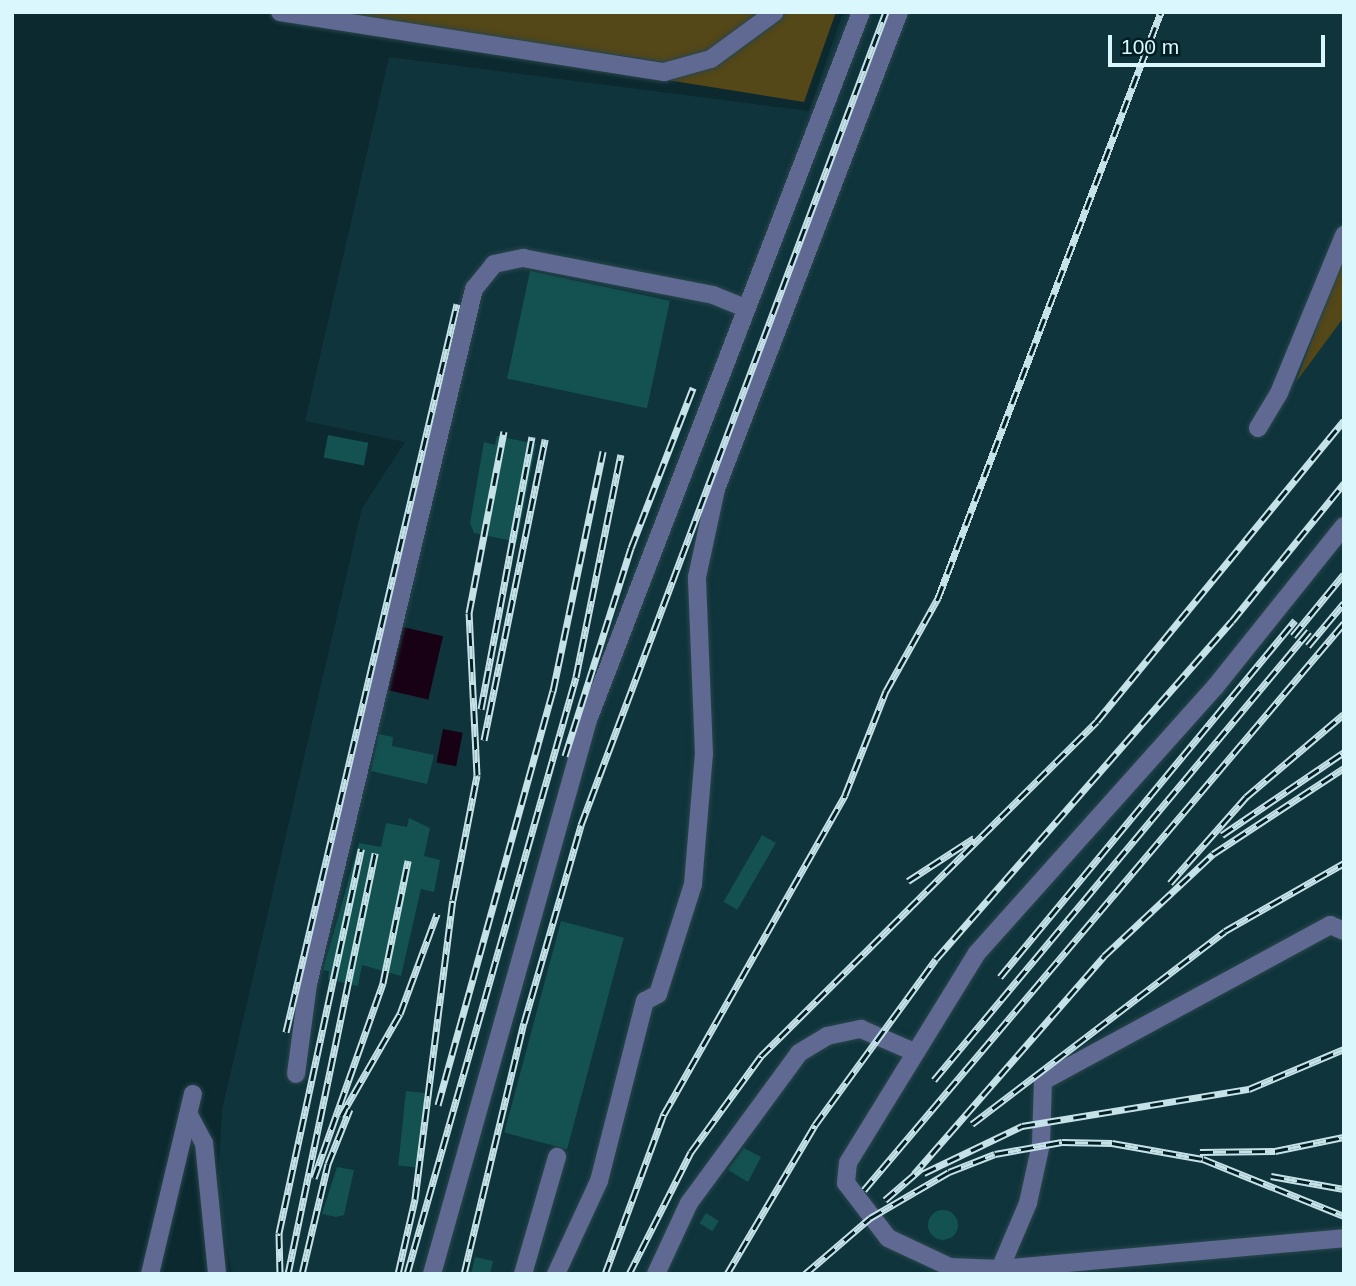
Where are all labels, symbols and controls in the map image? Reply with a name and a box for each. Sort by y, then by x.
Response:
scale bar [1111,21,1328,65]
text: 100 m [1121,35,1179,58]

